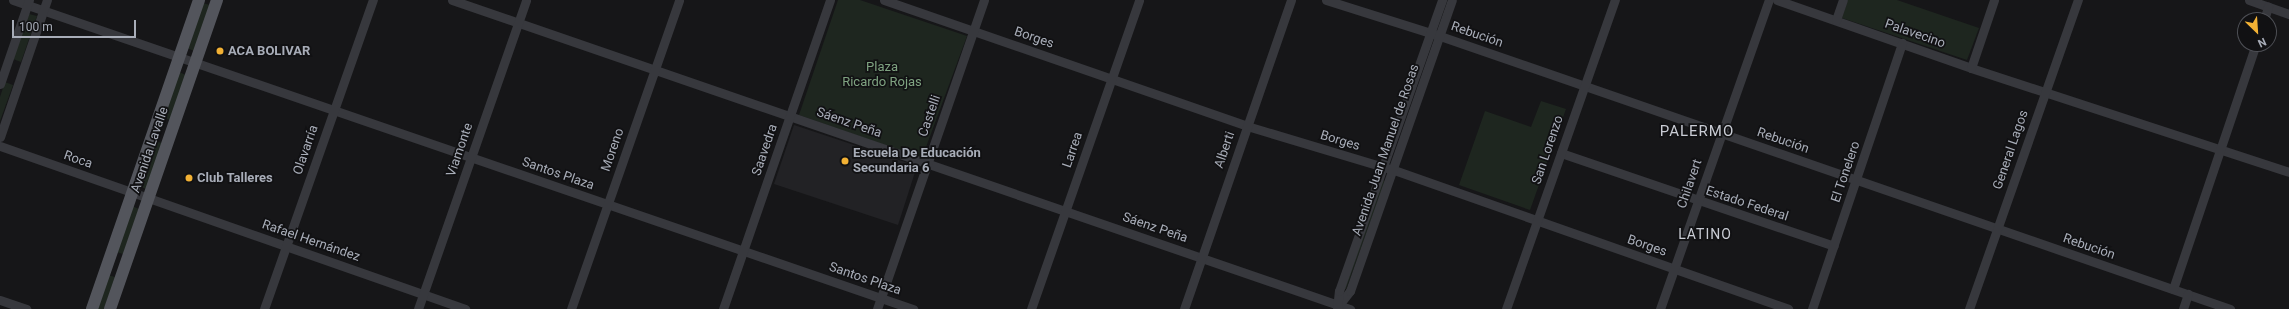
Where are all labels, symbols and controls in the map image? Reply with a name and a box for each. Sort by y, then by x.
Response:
scale bar [14,12,138,38]
north arrow [2237,12,2277,52]
street label: Palavecino [1883,16,1947,52]
street label: Rebución [1449,19,1505,51]
text: 100 m [19,20,53,34]
street label: Borges [1012,24,1056,52]
text: N [2256,35,2268,50]
place label: ACA BOLIVAR [228,43,310,59]
marker: ACA BOLIVAR [215,46,225,56]
park label: Plaza Ricardo Rojas [842,60,922,91]
street label: Avenida Juan Manuel de Rosas [1349,62,1423,238]
street label: Castelli [916,93,944,139]
street label: Avenida Lavalle [128,105,172,195]
street label: Sáenz Peña [814,105,884,141]
street label: General Lagos [1990,108,2032,192]
street label: San Lorenzo [1529,114,1567,186]
street label: Viamonte [444,121,476,179]
street label: Saavedra [749,122,781,178]
street label: Olavarría [290,123,322,177]
district label: PALERMO [1660,123,1734,141]
street label: Rebución [1755,125,1811,157]
street label: Moreno [598,126,628,174]
street label: Borges [1318,128,1362,154]
street label: Larrea [1060,130,1086,170]
street label: Alberti [1211,130,1239,170]
street label: El Tonelero [1828,139,1864,205]
place label: Escuela De Educación Secundaria 6 [853,146,981,177]
street label: Roca [62,148,94,172]
street label: Santos Plaza [520,154,596,194]
marker: Escuela De Educación Secundaria 6 [840,156,850,166]
street label: Chilavert [1674,157,1706,211]
place label: Club Talleres [197,170,273,186]
marker: Club Talleres [184,173,194,183]
street label: Estado Federal [1704,183,1790,225]
street label: Sáenz Peña [1120,210,1190,246]
street label: Rafael Hernández [260,217,362,265]
district label: LATINO [1678,226,1732,242]
street label: Rebución [2061,231,2117,263]
street label: Borges [1625,232,1669,260]
street label: Santos Plaza [827,259,903,299]

